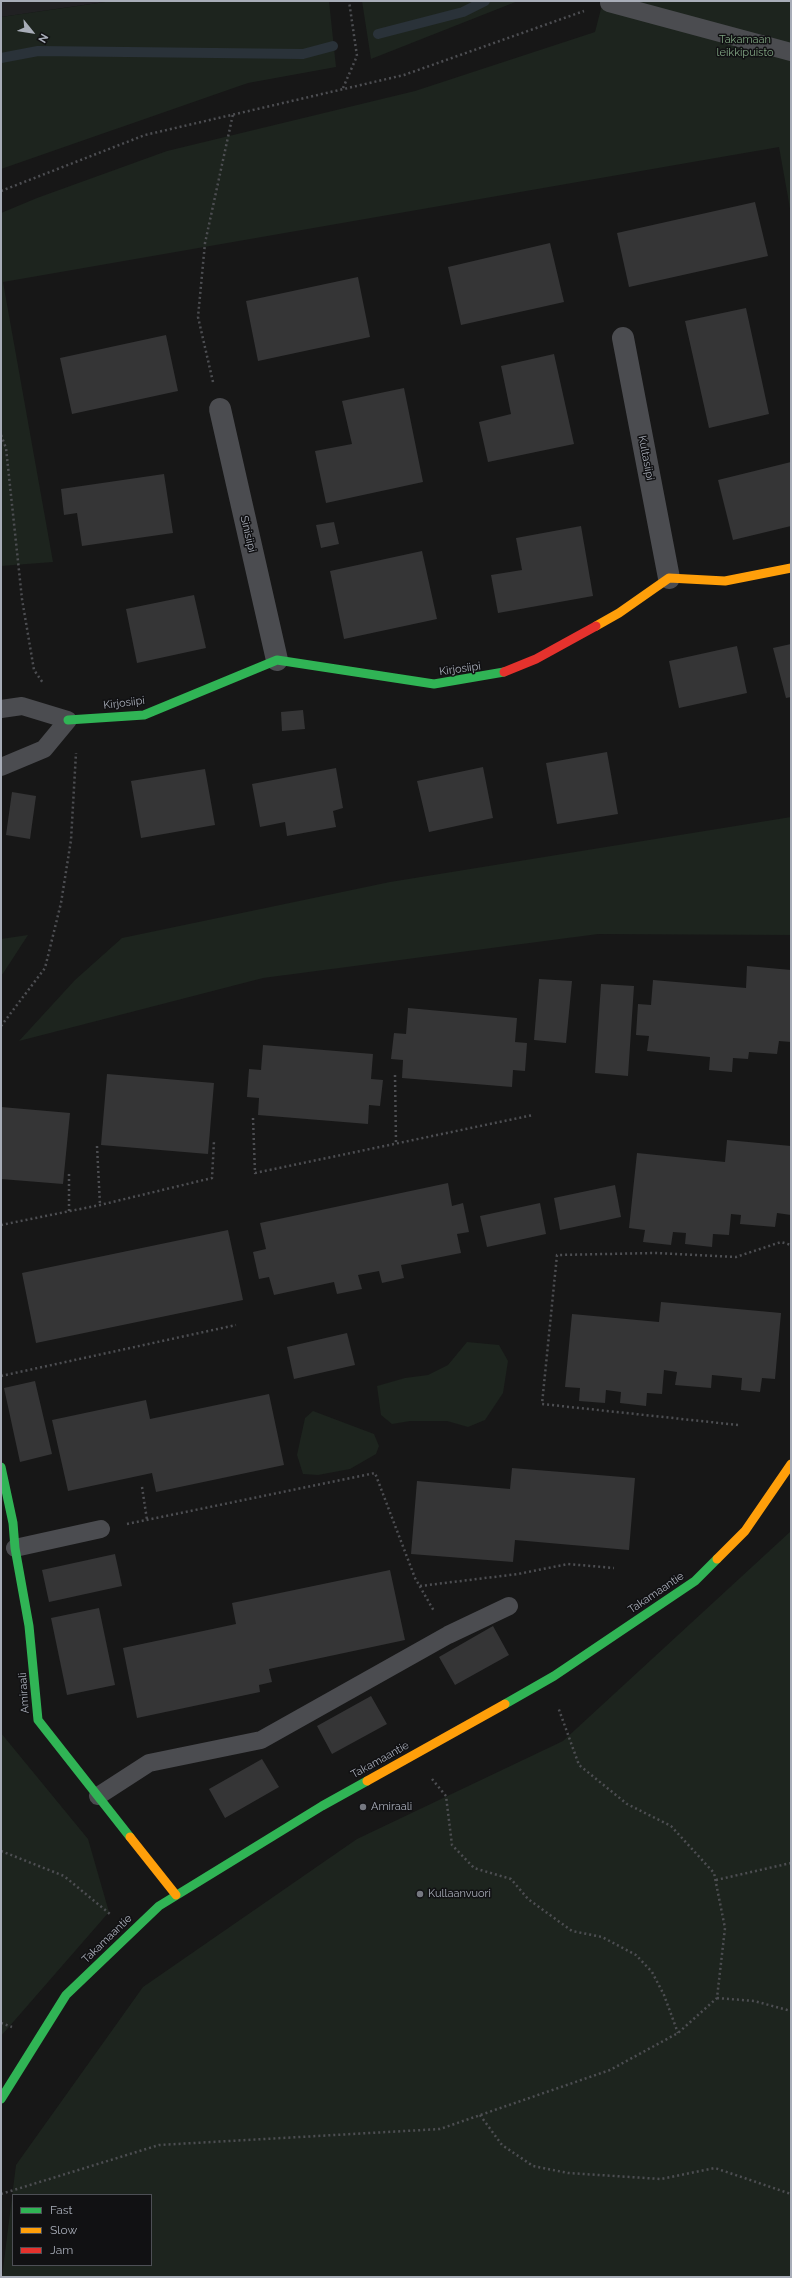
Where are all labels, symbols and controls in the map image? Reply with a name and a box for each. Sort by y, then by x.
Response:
north arrow [12,12,52,52]
text: N [35,31,51,45]
park label: Takamaan leikkipuisto [716,33,774,59]
street label: Kultasiipi [635,434,657,482]
street label: Sinisiipi [237,514,259,554]
street label: Kirjosiipi [438,660,482,678]
street label: Kirjosiipi [103,694,145,712]
street label: Takamaantie [626,1570,686,1616]
street label: Amiraali [16,1672,32,1714]
street label: Takamaantie [349,1739,411,1781]
place label: Amiraali [371,1800,412,1814]
marker: Amiraali [358,1802,368,1812]
place label: Kullaanvuori [428,1887,491,1901]
marker: Kullaanvuori [415,1889,425,1899]
street label: Takamaantie [79,1912,135,1966]
legend [12,2194,152,2266]
text: Fast [50,2203,73,2217]
text: Slow [50,2223,77,2237]
text: Jam [50,2243,73,2257]

